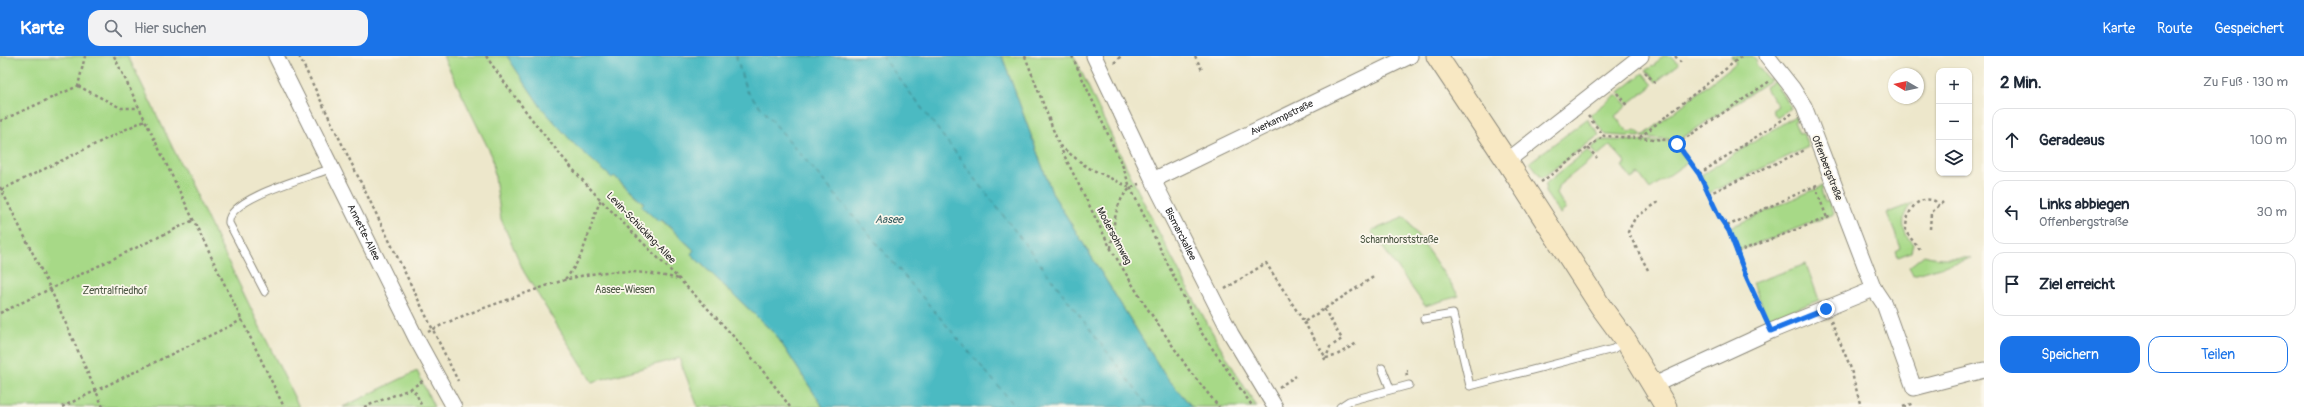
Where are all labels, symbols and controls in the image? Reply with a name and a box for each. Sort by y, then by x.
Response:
search box [88,10,368,46]
text: Karte [20,16,64,40]
icon: search [102,17,124,39]
text: Hier suchen [134,19,206,38]
text: Karte [2103,20,2135,37]
text: Route [2157,20,2192,37]
text: Gespeichert [2214,20,2284,37]
north arrow [1888,68,1924,104]
map controls [1936,68,1972,176]
button: + [1936,68,1972,104]
text: 2 Min. [2000,72,2042,93]
text: Zu Fuß · 130 m [2203,74,2288,90]
street label: Averkampstraße [1248,98,1315,138]
button: − [1936,104,1972,140]
icon: ahead [2001,129,2023,151]
text: Geradeaus [2039,131,2105,150]
text: 100 m [2250,132,2287,148]
street label: Offenbergstraße [1809,134,1845,202]
route start [1668,135,1686,153]
button: layers [1936,140,1972,176]
street label: Levin-Schücking-Allee [604,190,678,266]
text: Links abbiegen [2039,195,2130,214]
icon: left [2001,201,2023,223]
street label: Annette-Allee [345,202,383,263]
text: 30 m [2257,204,2287,220]
street label: Modersohnweg [1094,205,1134,267]
street label: Bismarckallee [1162,206,1199,263]
water label: Aasee [875,213,905,226]
text: Offenbergstraße [2039,214,2128,230]
park label: Scharnhorststraße [1360,234,1438,246]
icon: arrive [2001,273,2023,295]
text: Ziel erreicht [2039,275,2115,294]
park label: Aasee-Wiesen [595,284,655,296]
park label: Zentralfriedhof [82,285,148,297]
route end [1817,300,1835,318]
button: Speichern [2000,336,2140,373]
button: Teilen [2148,336,2288,373]

